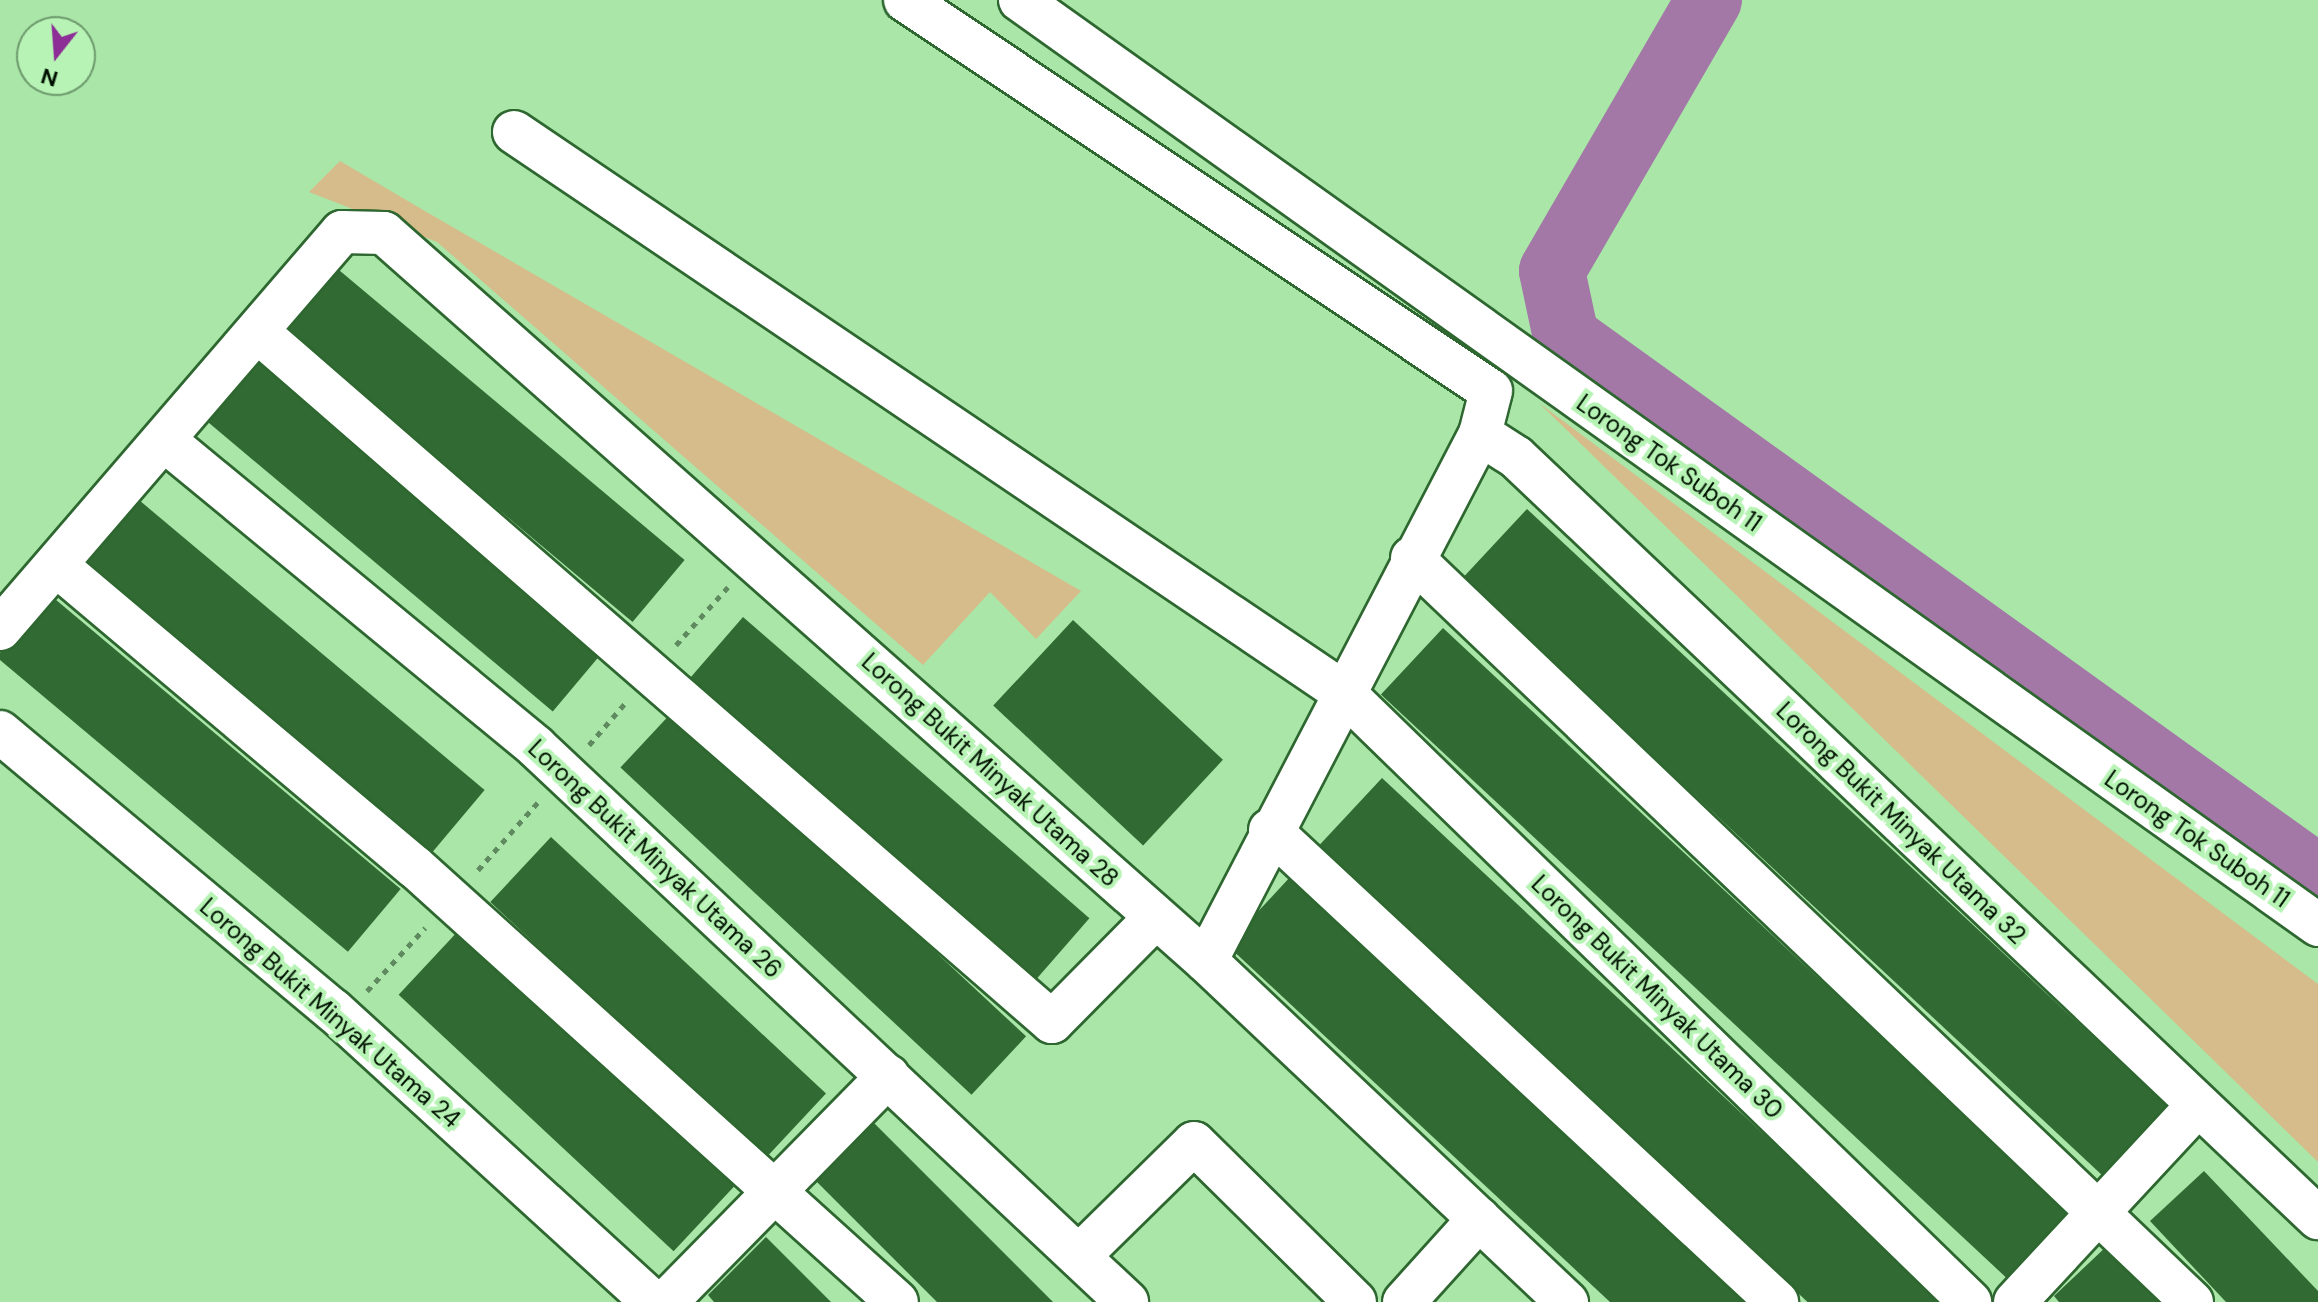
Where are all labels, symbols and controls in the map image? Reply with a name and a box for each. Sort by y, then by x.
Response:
north arrow [16,16,96,96]
text: N [38,61,61,94]
street label: Lorong Tok Suboh 11 [1571,388,1767,538]
street label: Lorong Bukit Minyak Utama 28 [856,647,1124,893]
street label: Lorong Bukit Minyak Utama 32 [1771,696,2031,950]
street label: Lorong Bukit Minyak Utama 26 [522,734,788,984]
street label: Lorong Tok Suboh 11 [2099,764,2295,914]
street label: Lorong Bukit Minyak Utama 30 [1526,869,1788,1125]
street label: Lorong Bukit Minyak Utama 24 [194,892,466,1134]

